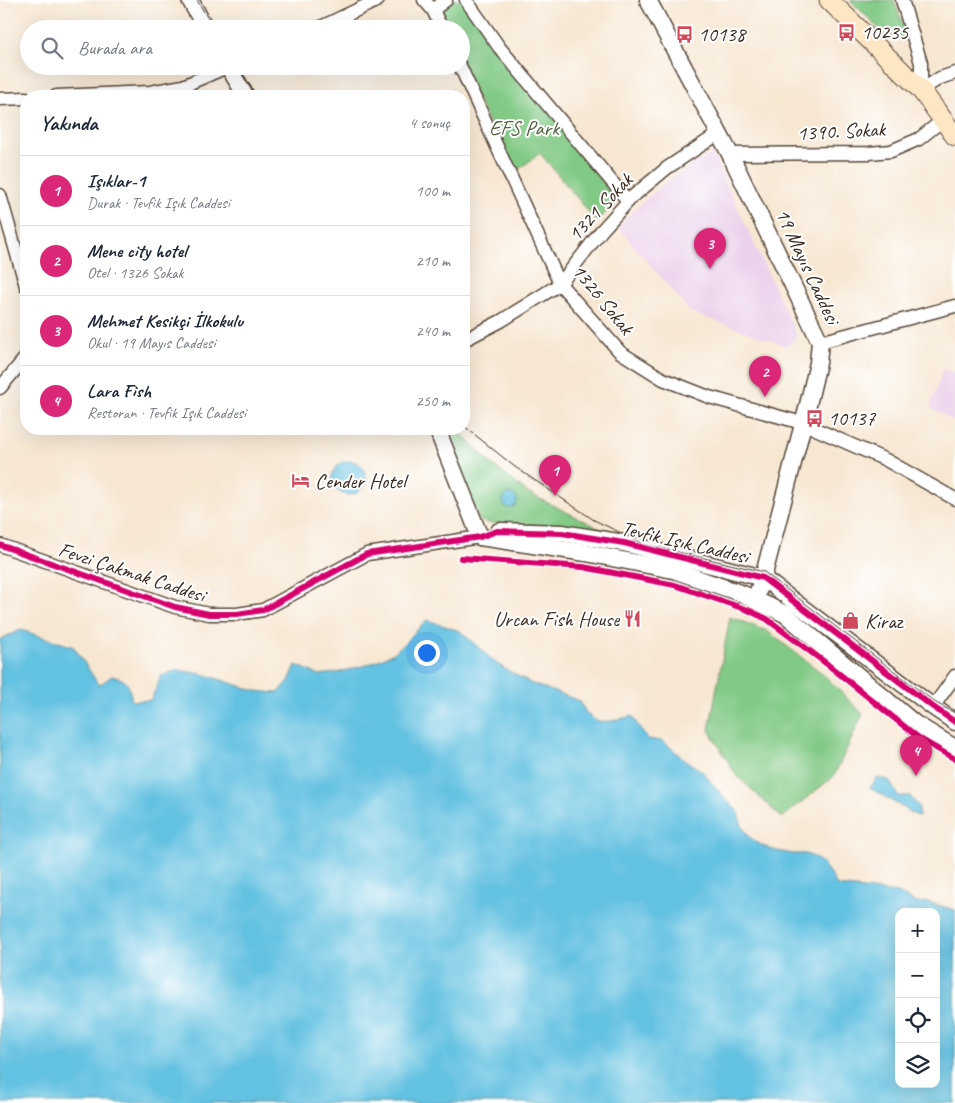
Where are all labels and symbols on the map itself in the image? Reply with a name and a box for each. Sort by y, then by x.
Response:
place label: 10235 [861,19,910,45]
place label: 10138 [698,21,748,47]
bus stop icon: 10235 [837,22,857,42]
bus stop icon: 10138 [674,24,694,44]
park label: EFS Park [489,115,560,141]
street label: 1390. Sokak [796,116,887,146]
street label: 1321 Sokak [562,166,639,247]
street label: 19 Mayıs Caddesi [770,204,847,331]
pin: 3 [694,228,726,269]
street label: 1326 Sokak [566,258,640,341]
pin: 2 [749,356,781,397]
place label: 10137 [828,405,877,431]
bus stop icon: 10137 [804,408,824,428]
pin: 1 [539,455,571,496]
place label: Cender Hotel [315,468,409,494]
hotel icon: Cender Hotel [291,471,311,491]
street label: Tevfik Işık Caddesi [619,515,754,570]
street label: Fevzi Çakmak Caddesi [55,536,211,609]
place label: Urcan Fish House [494,606,620,632]
place label: Kiraz [865,608,905,634]
restaurant icon: Urcan Fish House [623,609,643,629]
shop icon: Kiraz [841,611,861,631]
your location [414,640,440,666]
pin: 4 [900,735,932,776]

